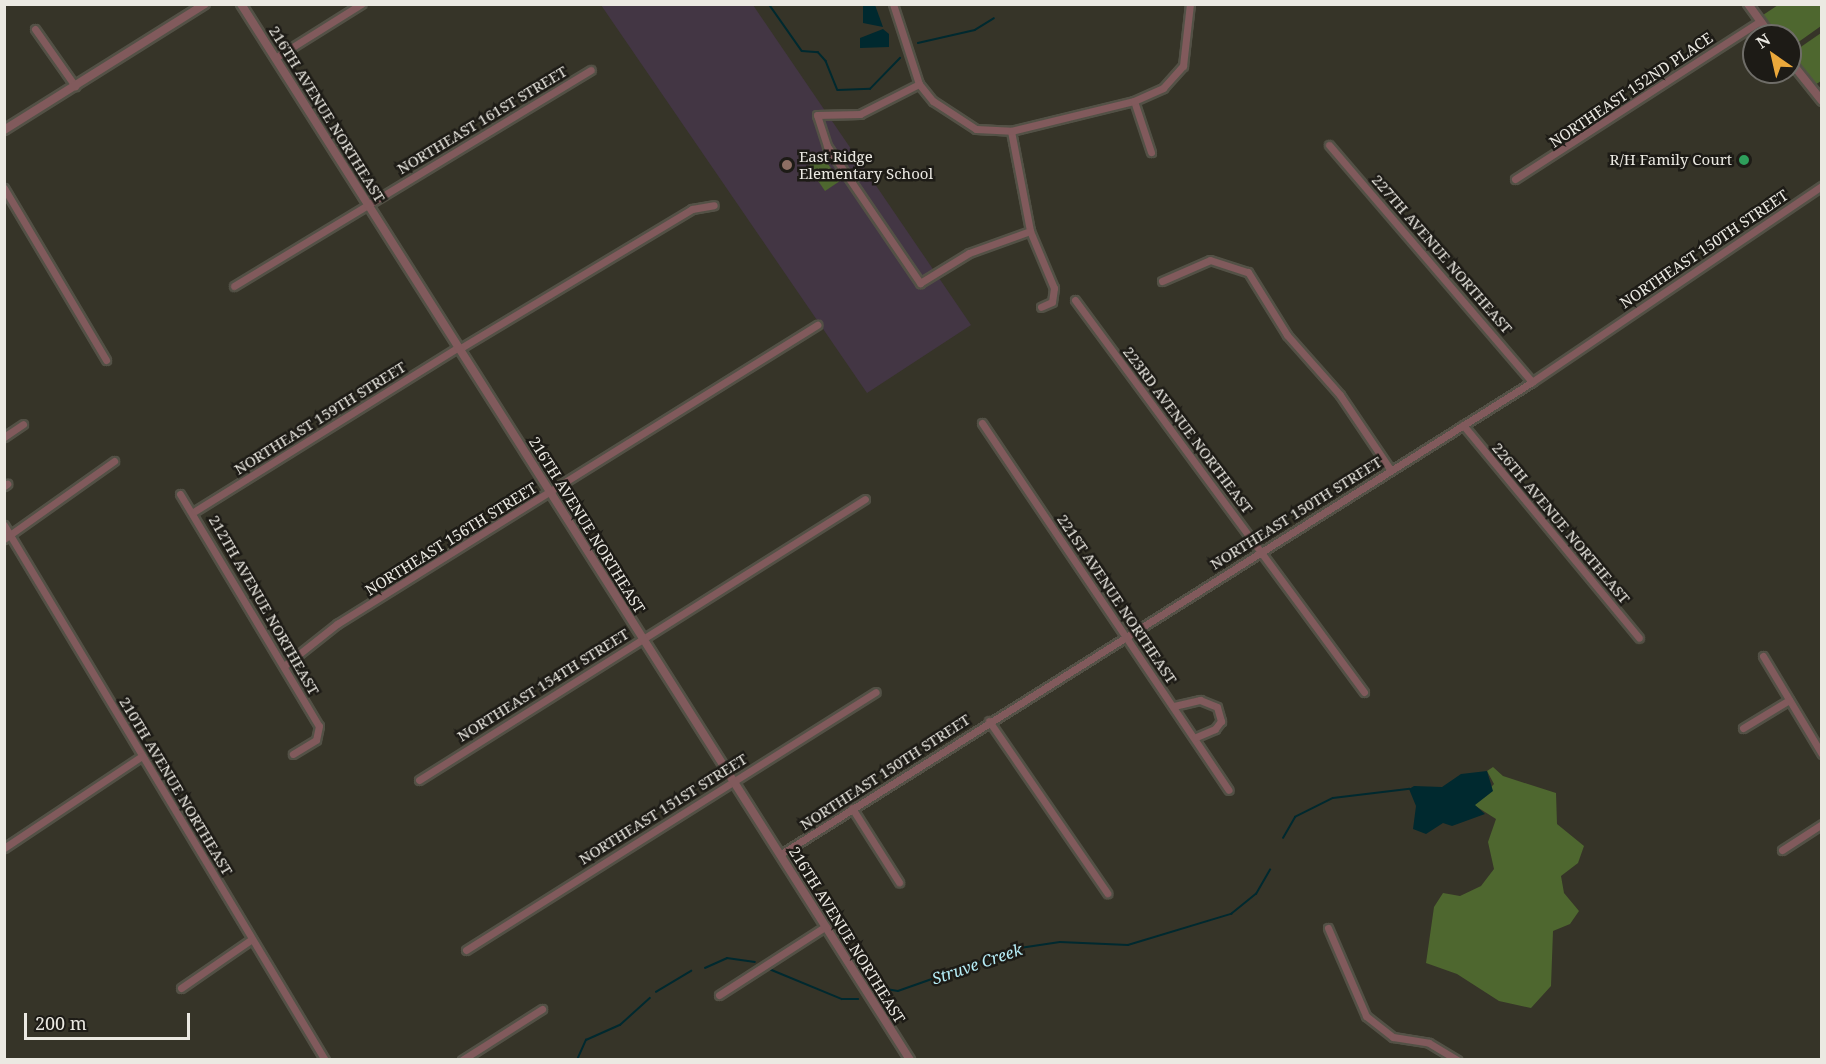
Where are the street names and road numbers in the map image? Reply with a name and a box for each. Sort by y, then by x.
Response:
street label: 216TH AVENUE NORTHEAST [265,22,389,206]
street label: NORTHEAST 152ND PLACE [1546,29,1716,151]
street label: NORTHEAST 161ST STREET [394,62,570,178]
street label: 227TH AVENUE NORTHEAST [1368,171,1516,337]
street label: NORTHEAST 150TH STREET [1616,186,1792,312]
street label: 223RD AVENUE NORTHEAST [1119,343,1257,517]
street label: NORTHEAST 159TH STREET [231,358,409,478]
street label: 216TH AVENUE NORTHEAST [525,433,649,617]
street label: 226TH AVENUE NORTHEAST [1488,439,1634,607]
street label: NORTHEAST 150TH STREET [1207,453,1385,573]
street label: NORTHEAST 156TH STREET [362,479,540,599]
street label: 221ST AVENUE NORTHEAST [1053,511,1181,687]
street label: 212TH AVENUE NORTHEAST [205,512,323,698]
street label: NORTHEAST 154TH STREET [454,625,632,745]
street label: 210TH AVENUE NORTHEAST [116,694,236,878]
street label: NORTHEAST 150TH STREET [797,710,973,834]
street label: NORTHEAST 151ST STREET [576,750,750,868]
street label: 216TH AVENUE NORTHEAST [785,843,909,1027]

